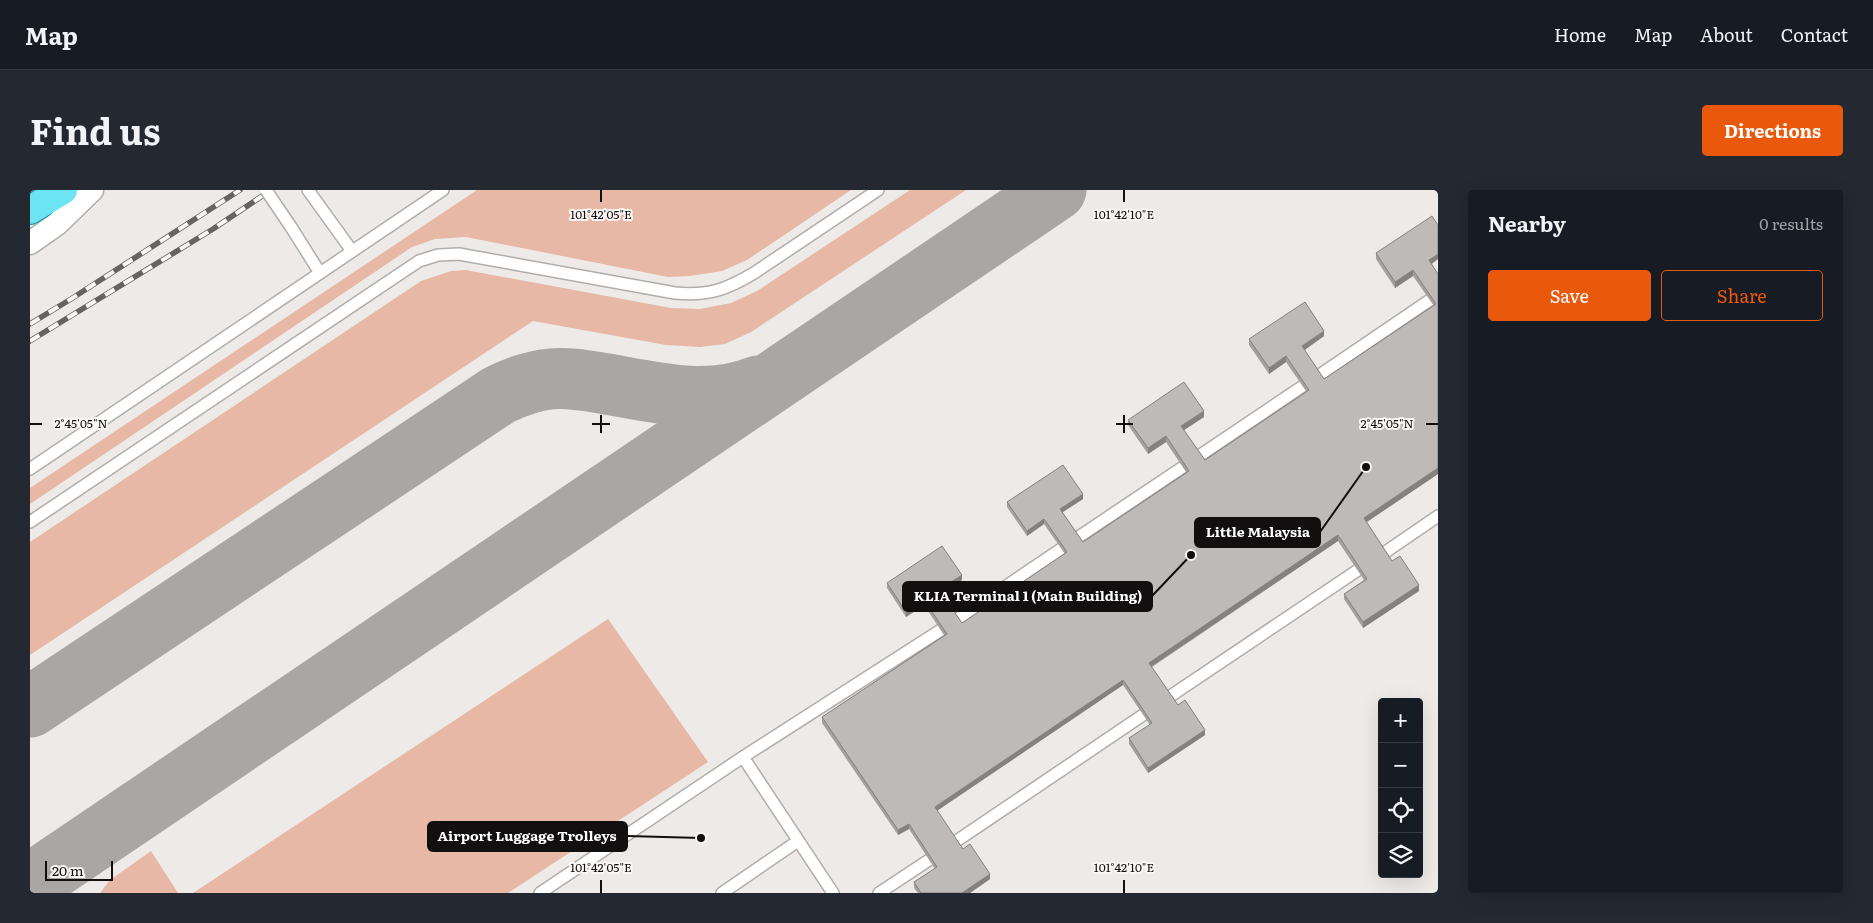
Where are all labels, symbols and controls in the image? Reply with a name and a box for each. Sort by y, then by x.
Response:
text: Map [25,17,78,52]
text: Home [1554,21,1606,48]
text: Map [1634,21,1672,48]
text: About [1700,21,1753,48]
text: Contact [1781,21,1848,48]
text: Find us [30,104,160,156]
button: Directions [1702,105,1843,156]
text: 101°42'05"E [570,205,632,223]
text: 101°42'10"E [1094,205,1154,223]
text: Nearby [1488,207,1566,238]
text: 0 results [1759,211,1823,235]
button: Save [1488,270,1651,321]
button: Share [1661,270,1823,321]
text: 2°45'05"N [54,414,108,432]
text: 2°45'05"N [1360,414,1414,432]
callout: Little Malaysia [1195,518,1320,547]
text: Little Malaysia [1206,521,1311,541]
callout: KLIA Terminal 1 (Main Building) [903,582,1152,611]
text: KLIA Terminal 1 (Main Building) [914,585,1142,605]
map controls [1378,698,1423,878]
button: + [1378,698,1423,743]
button: − [1378,743,1423,788]
button: locate [1378,788,1423,833]
callout: Airport Luggage Trolleys [428,822,627,851]
text: Airport Luggage Trolleys [437,825,617,845]
button: layers [1378,833,1423,878]
scale bar [45,858,112,881]
text: 101°42'05"E [570,858,632,876]
text: 101°42'10"E [1094,858,1154,876]
text: 20 m [52,860,84,880]

